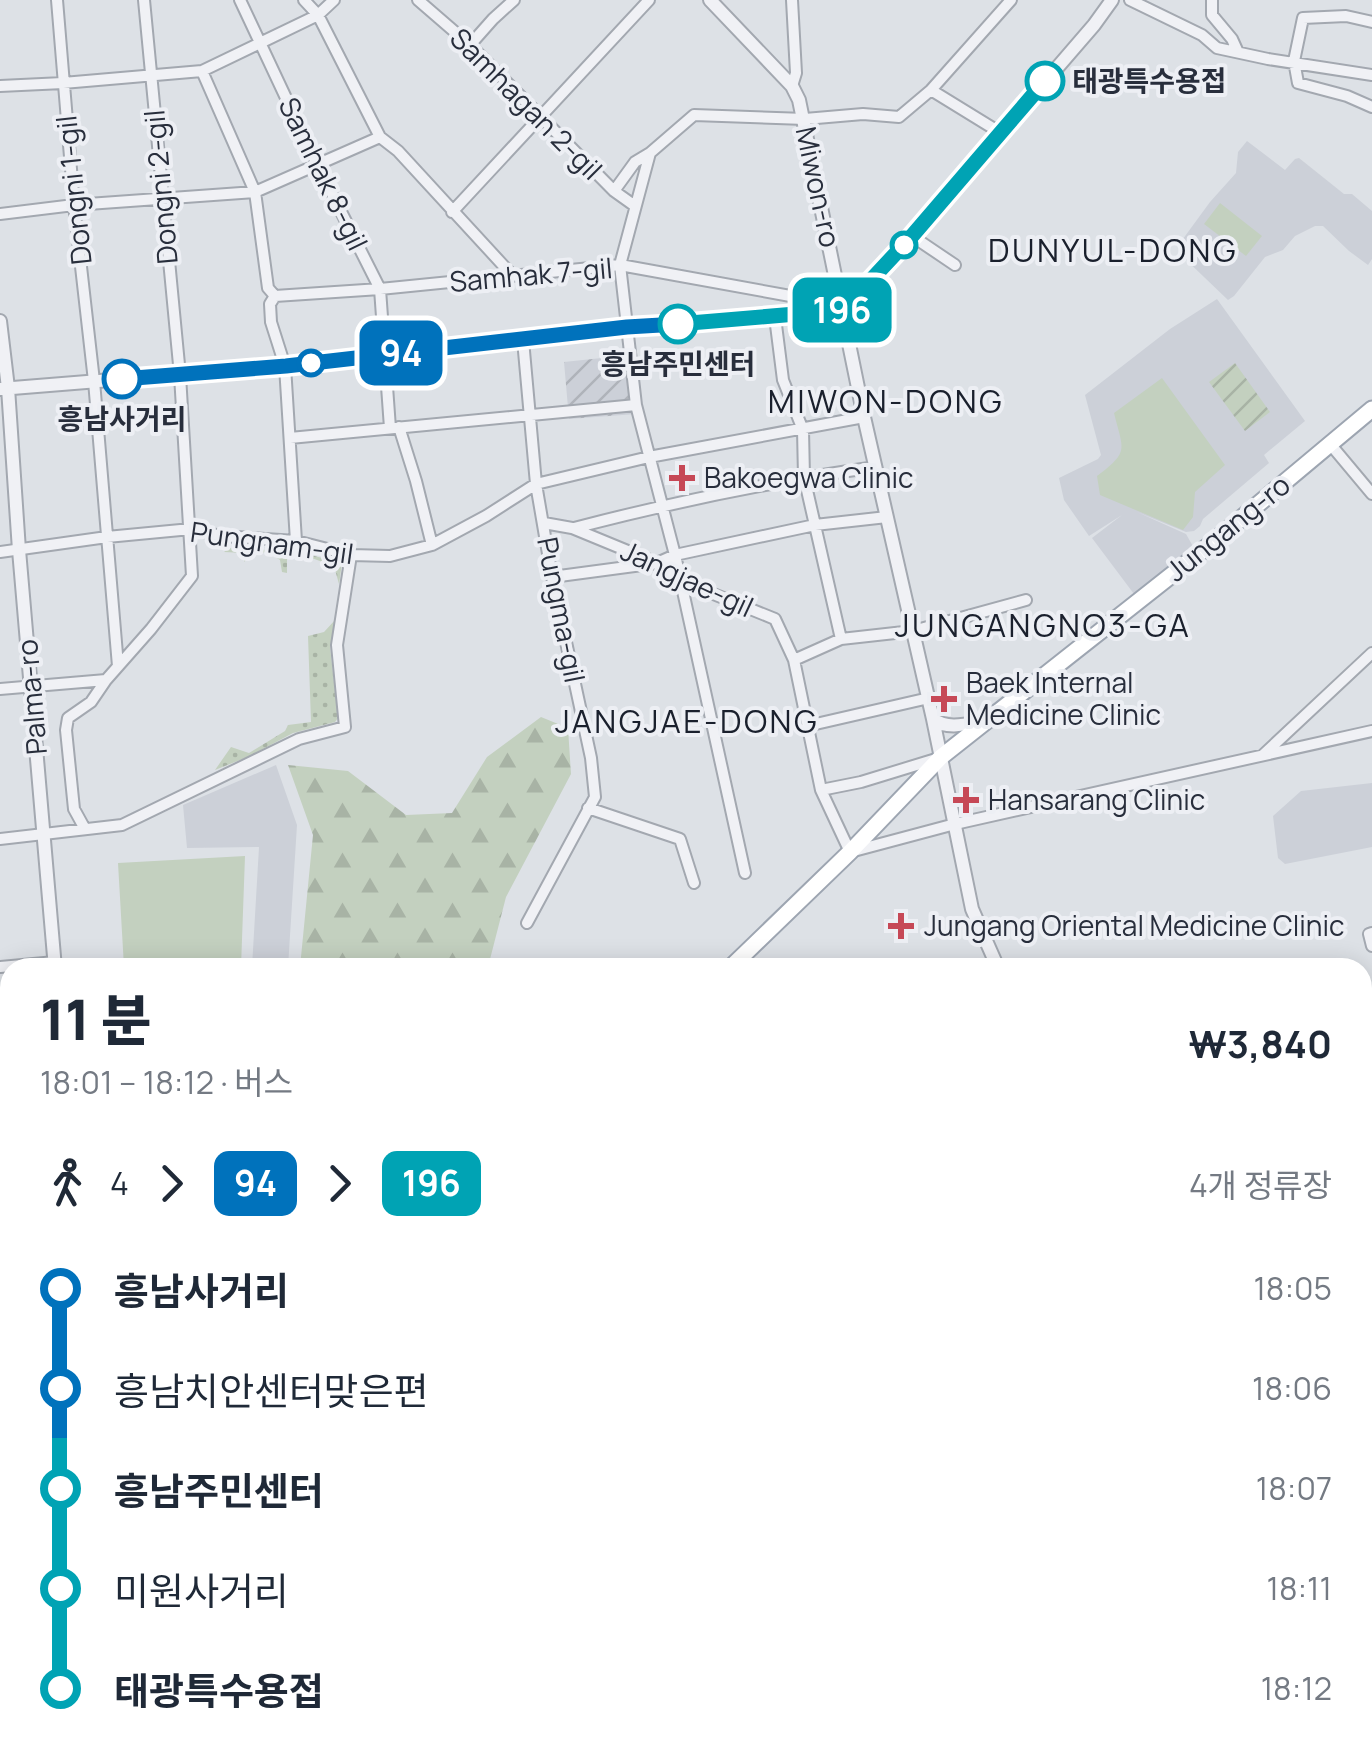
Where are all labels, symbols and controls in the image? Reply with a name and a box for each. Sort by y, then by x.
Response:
street label: Samhagan 2-gil [442,19,611,188]
place label: 태광특수용접 [1072,61,1227,99]
marker: 태광특수용접 [1026,62,1064,100]
street label: Samhak 8-gil [270,91,377,256]
street label: Dongni 2-gil [134,108,186,266]
street label: Dongni 1-gil [46,114,100,267]
street label: Miwon-ro [788,123,850,251]
district label: DUNYUL-DONG [988,228,1238,272]
unlabelled marker [891,232,917,258]
street label: Samhak 7-gil [448,248,614,300]
line badge: 196 [784,278,900,342]
text: 196 [813,286,871,334]
marker: 흥남주민센터 [659,305,697,343]
line badge: 94 [356,320,446,386]
text: 94 [379,329,423,377]
place label: 흥남주민센터 [601,344,755,382]
unlabelled marker [298,350,324,376]
marker: 흥남사거리 [103,360,141,398]
district label: MIWON-DONG [768,379,1004,423]
place label: 흥남사거리 [58,399,186,437]
place label: Bakoegwa Clinic [704,458,913,496]
marker: Bakoegwa Clinic [669,465,695,491]
street label: Jungang-ro [1157,465,1298,589]
street label: Pungnam-gil [188,512,356,572]
street label: Jangjae-gil [615,531,760,625]
street label: Pungma-gil [529,534,595,686]
district label: JUNGANGNO3-GA [895,603,1191,647]
street label: Palma-ro [7,638,55,756]
place label: Baek Internal Medicine Clinic [966,663,1161,733]
marker: Baek Internal Medicine Clinic [931,686,957,712]
district label: JANGJAE-DONG [555,699,819,743]
place label: Hansarang Clinic [988,780,1205,818]
marker: Hansarang Clinic [953,787,979,813]
place label: Jungang Oriental Medicine Clinic [924,906,1344,944]
marker: Jungang Oriental Medicine Clinic [888,913,914,939]
text: 11 분 [40,981,152,1057]
text: ₩3,840 [1188,1017,1332,1069]
text: 18:01 – 18:12 · 버스 [40,1060,293,1104]
icon: walk [40,1156,95,1211]
icon: forward [144,1156,199,1211]
icon: forward [312,1156,367,1211]
text: 94 [234,1159,277,1207]
text: 196 [402,1159,461,1207]
text: 4 [110,1161,129,1205]
text: 4개 정류장 [1189,1163,1332,1207]
text: 흥남사거리 [114,1264,289,1316]
text: 18:05 [1253,1266,1332,1310]
text: 흥남치안센터맞은편 [114,1364,429,1416]
text: 18:06 [1252,1366,1332,1410]
text: 흥남주민센터 [114,1464,324,1516]
text: 18:07 [1256,1466,1332,1510]
text: 미원사거리 [114,1564,289,1616]
text: 18:11 [1266,1566,1332,1610]
text: 태광특수용접 [114,1664,324,1716]
text: 18:12 [1261,1666,1332,1710]

